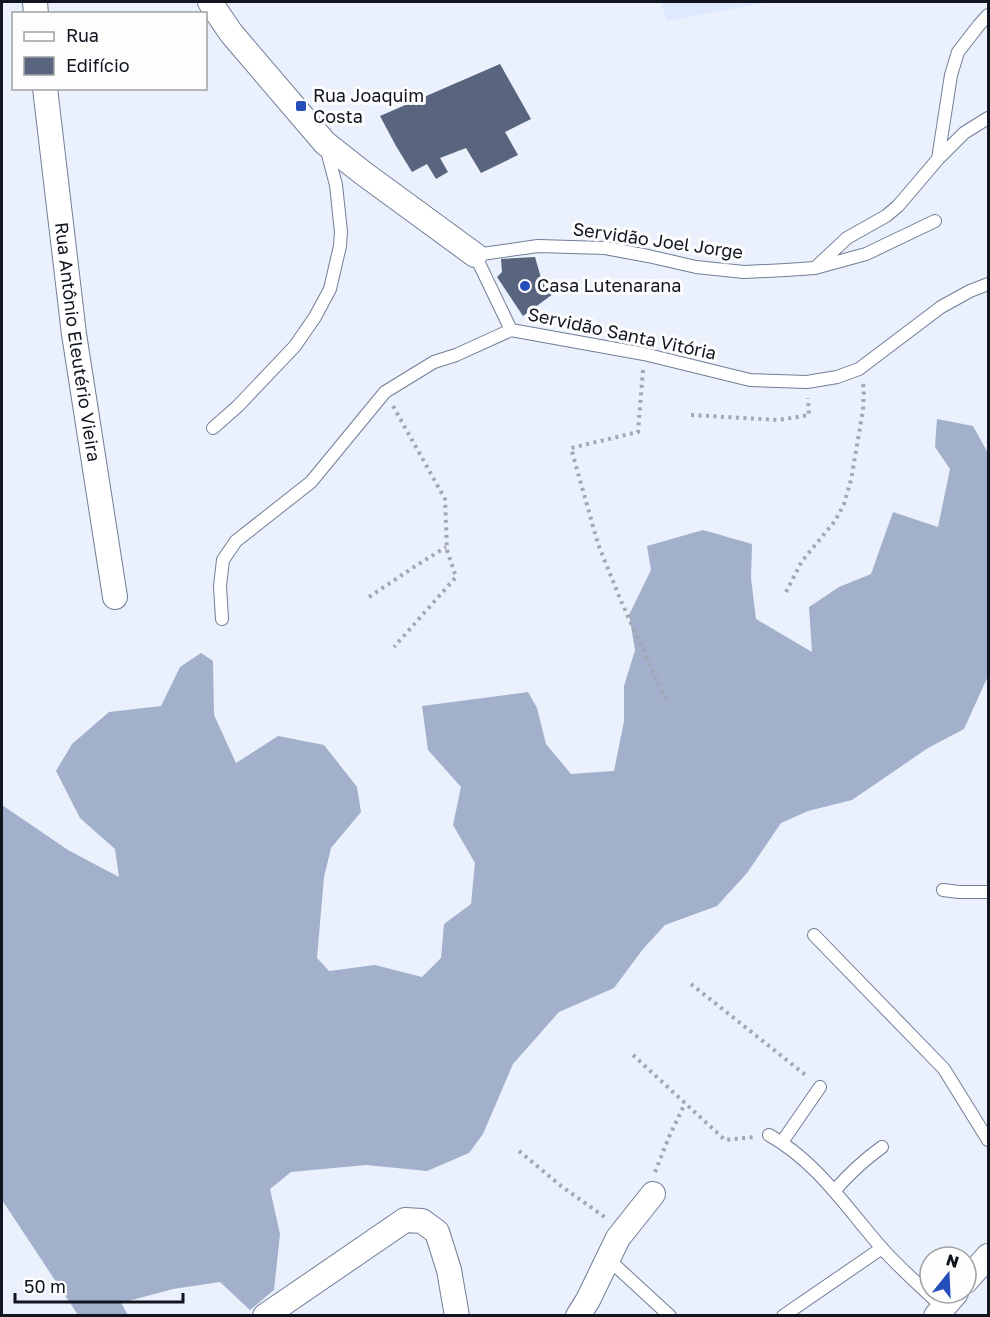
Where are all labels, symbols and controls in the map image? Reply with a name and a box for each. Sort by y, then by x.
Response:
legend [12,12,207,90]
text: Rua [66,24,99,46]
text: Edifício [66,54,130,76]
place label: Rua Joaquim Costa [313,84,424,127]
marker: Rua Joaquim Costa [294,99,308,113]
street label: Servidão Joel Jorge [572,217,745,263]
street label: Rua Antônio Eleutério Vieira [51,221,106,463]
place label: Casa Lutenarana [537,274,682,296]
marker: Casa Lutenarana [518,279,532,293]
street label: Servidão Santa Vitória [526,302,719,364]
north arrow [918,1245,978,1305]
text: N [944,1249,962,1272]
scale bar [15,1266,183,1304]
text: 50 m [24,1275,66,1297]

